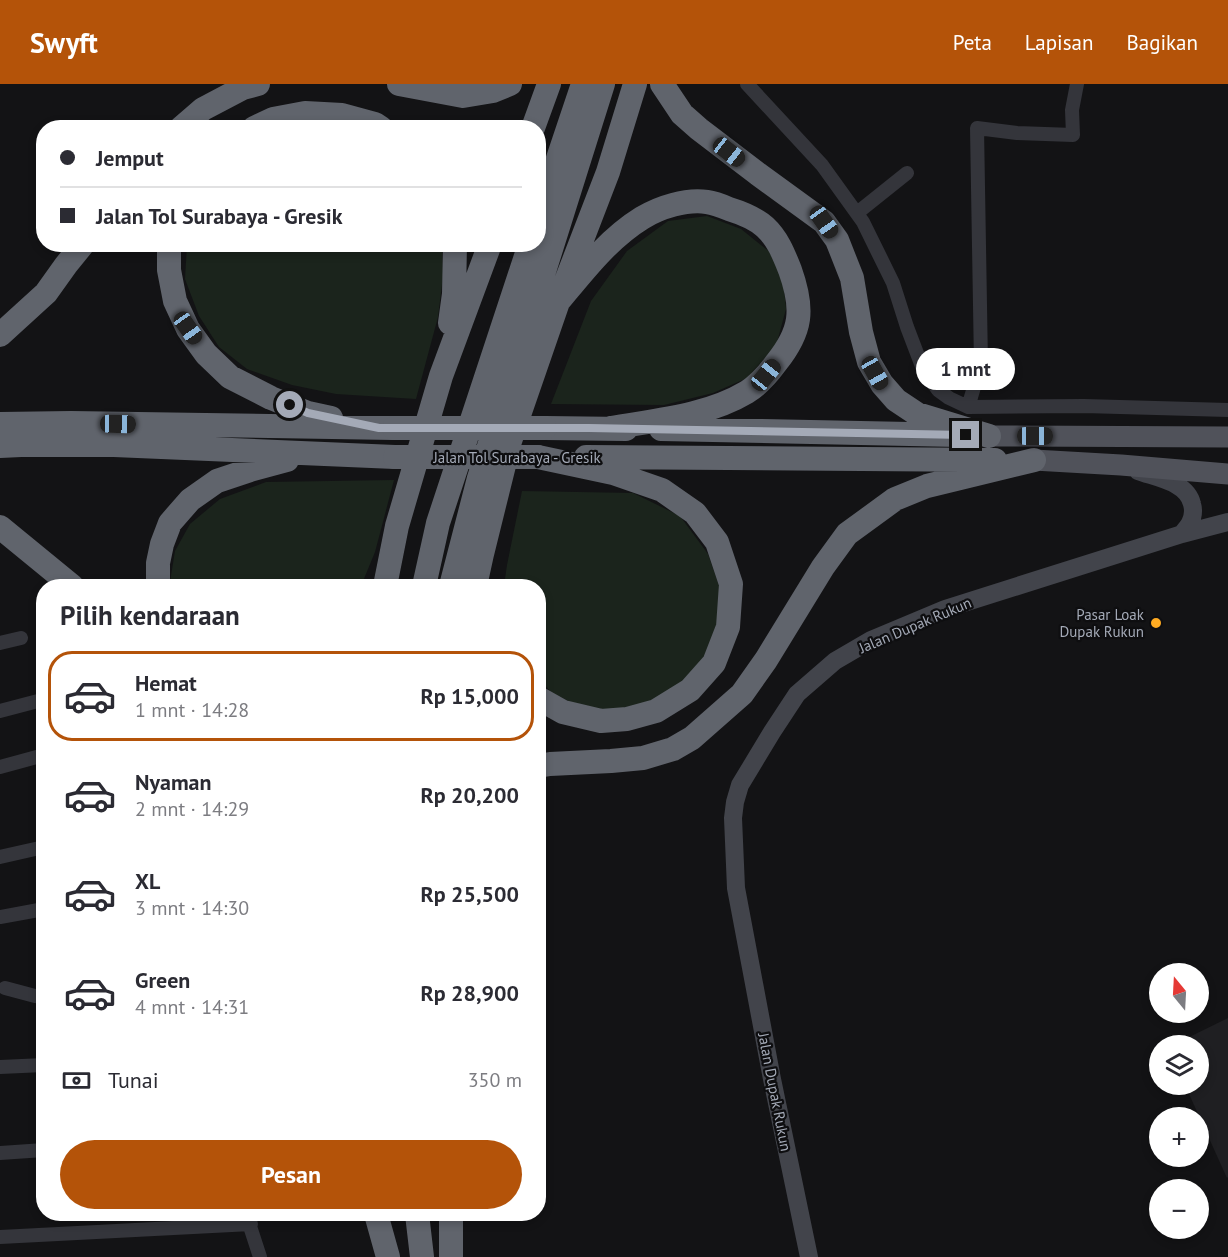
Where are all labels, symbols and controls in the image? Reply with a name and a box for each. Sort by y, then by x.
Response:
text: Swyft [30,24,98,61]
text: Peta [953,29,992,56]
text: Lapisan [1025,29,1093,56]
text: Bagikan [1126,29,1198,56]
car [709,134,749,170]
text: Jemput [96,144,164,172]
text: Jalan Tol Surabaya - Gresik [96,202,343,230]
car [806,202,842,242]
car [170,308,206,348]
callout: 1 mnt [916,348,1016,390]
car [858,353,892,393]
car [748,355,784,395]
text: 1 mnt [940,356,991,382]
route start [276,391,303,418]
car [100,415,136,433]
route end [952,421,979,448]
car [1017,427,1053,445]
street label: Jalan Tol Surabaya - Gresik [432,448,601,467]
street label: Jalan Dupak Rukun [855,593,974,658]
text: Pilih kendaraan [60,598,240,632]
place label: Pasar Loak Dupak Rukun [1059,605,1145,641]
marker: Pasar Loak Dupak Rukun [1149,616,1163,630]
icon: car [63,669,117,723]
text: Hemat [135,669,197,697]
text: Rp 15,000 [420,682,519,710]
text: 1 mnt · 14:28 [135,697,249,723]
icon: car [63,768,117,822]
text: Nyaman [135,768,212,796]
text: Rp 20,200 [420,781,519,809]
text: 2 mnt · 14:29 [135,796,249,822]
icon: car [63,867,117,921]
text: XL [135,867,160,895]
text: Rp 25,500 [420,880,519,908]
text: 3 mnt · 14:30 [135,895,249,921]
north arrow [1149,963,1209,1023]
map controls [1149,963,1209,1239]
icon: car [63,966,117,1020]
text: Green [135,966,190,994]
text: Rp 28,900 [420,979,519,1007]
text: 4 mnt · 14:31 [135,994,249,1020]
street label: Jalan Dupak Rukun [754,1030,796,1153]
button: layers [1149,1035,1209,1095]
icon: cash [60,1064,93,1097]
text: Tunai [108,1066,159,1094]
text: 350 m [468,1067,522,1093]
button: + [1149,1107,1209,1167]
button: Pesan [60,1140,522,1209]
button: − [1149,1179,1209,1239]

